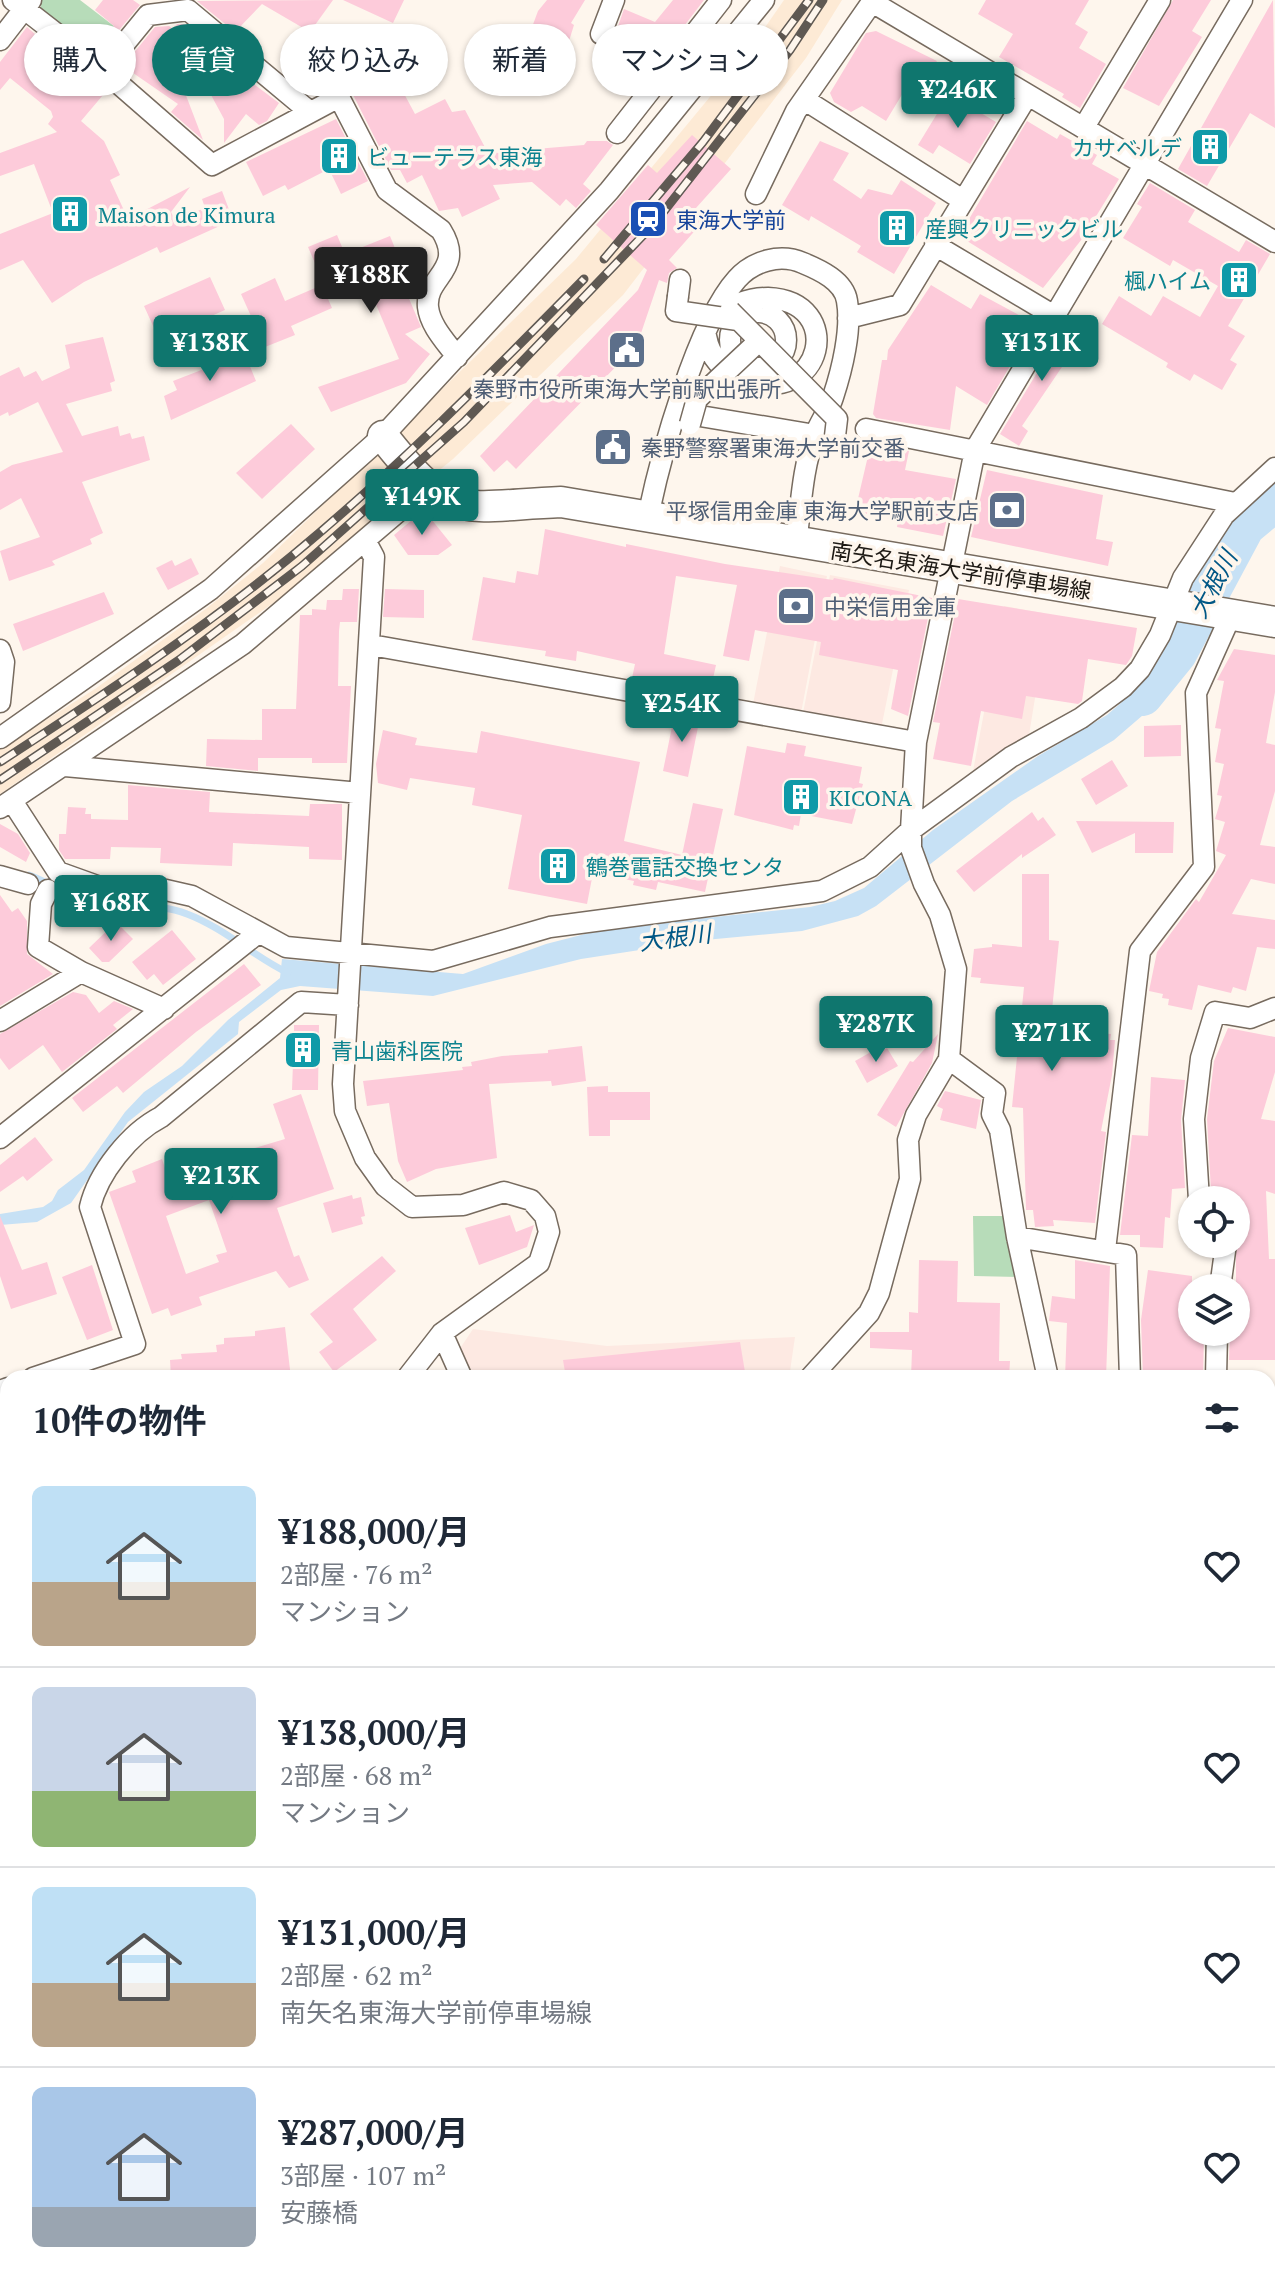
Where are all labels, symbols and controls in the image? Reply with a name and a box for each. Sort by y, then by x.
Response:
chip: 購入 [24,24,136,96]
chip: 賃貸 [152,24,264,96]
chip: 絞り込み [280,24,448,96]
chip: 新着 [464,24,576,96]
chip: マンション [592,24,788,96]
pin: ¥246K [902,62,1014,130]
text: ¥246K [919,71,997,105]
building icon: カサベルデ [1189,126,1231,168]
place label: カサベルデ [1072,133,1182,162]
building icon: ビューテラス東海 [318,135,360,177]
place label: ビューテラス東海 [367,142,543,171]
building icon: Maison de Kimura [49,193,91,235]
station icon: 東海大学前 [627,198,669,240]
place label: Maison de Kimura [98,200,276,229]
place label: 東海大学前 [676,205,786,234]
building icon: 産興クリニックビル [876,207,918,249]
place label: 産興クリニックビル [925,214,1123,243]
pin: ¥188K [315,247,427,315]
text: ¥188K [332,256,410,290]
building icon: 楓ハイム [1218,259,1260,301]
place label: 楓ハイム [1124,266,1211,295]
pin: ¥138K [154,315,266,383]
pin: ¥131K [986,315,1098,383]
text: ¥138K [171,324,249,358]
text: ¥131K [1003,324,1081,358]
public building icon: 秦野市役所東海大学前駅出張所 [606,329,648,371]
place label: 秦野市役所東海大学前駅出張所 [473,374,781,403]
public building icon: 秦野警察署東海大学前交番 [592,426,634,468]
place label: 秦野警察署東海大学前交番 [641,433,905,462]
pin: ¥149K [366,469,478,537]
text: ¥149K [383,478,461,512]
bank icon: 平塚信用金庫 東海大学駅前支店 [986,489,1028,531]
place label: 平塚信用金庫 東海大学駅前支店 [666,496,979,525]
street label: 南矢名東海大学前停車場線 [828,535,1094,605]
water label: 大根川 [1182,542,1245,623]
bank icon: 中栄信用金庫 [775,585,817,627]
place label: 中栄信用金庫 [824,592,956,621]
pin: ¥254K [626,676,738,744]
text: ¥254K [643,685,721,719]
building icon: KICONA [780,776,822,818]
place label: KICONA [829,783,913,812]
building icon: 鶴巻電話交換センタ [537,845,579,887]
place label: 鶴巻電話交換センタ [586,852,784,881]
pin: ¥168K [55,875,167,943]
text: ¥168K [72,884,150,918]
water label: 大根川 [637,916,716,957]
pin: ¥287K [820,996,932,1064]
text: ¥287K [837,1005,915,1039]
pin: ¥271K [996,1005,1108,1073]
text: ¥271K [1013,1014,1091,1048]
building icon: 青山歯科医院 [282,1029,324,1071]
place label: 青山歯科医院 [331,1036,463,1065]
pin: ¥213K [165,1148,277,1216]
text: ¥213K [182,1157,260,1191]
map controls [1178,1186,1250,1346]
button: locate [1178,1186,1250,1258]
button: layers [1178,1274,1250,1346]
icon: filters [1200,1396,1244,1440]
text: 10件の物件 [32,1398,206,1443]
text: ¥188,000/月 [280,1509,471,1554]
icon: home [96,1518,192,1614]
icon: heart [1200,1544,1244,1588]
text: 2部屋 · 76 m² [280,1557,432,1591]
text: マンション [280,1594,410,1628]
text: ¥138,000/月 [280,1710,471,1755]
icon: home [96,1719,192,1815]
icon: heart [1200,1745,1244,1789]
text: 2部屋 · 68 m² [280,1758,432,1792]
text: マンション [280,1795,410,1829]
text: ¥131,000/月 [280,1910,471,1955]
icon: home [96,1919,192,2015]
icon: heart [1200,1945,1244,1989]
text: 2部屋 · 62 m² [280,1958,432,1992]
text: 南矢名東海大学前停車場線 [280,1995,592,2029]
text: ¥287,000/月 [280,2110,469,2155]
icon: home [96,2119,192,2215]
icon: heart [1200,2145,1244,2189]
text: 3部屋 · 107 m² [280,2158,446,2192]
text: 安藤橋 [280,2195,358,2229]

